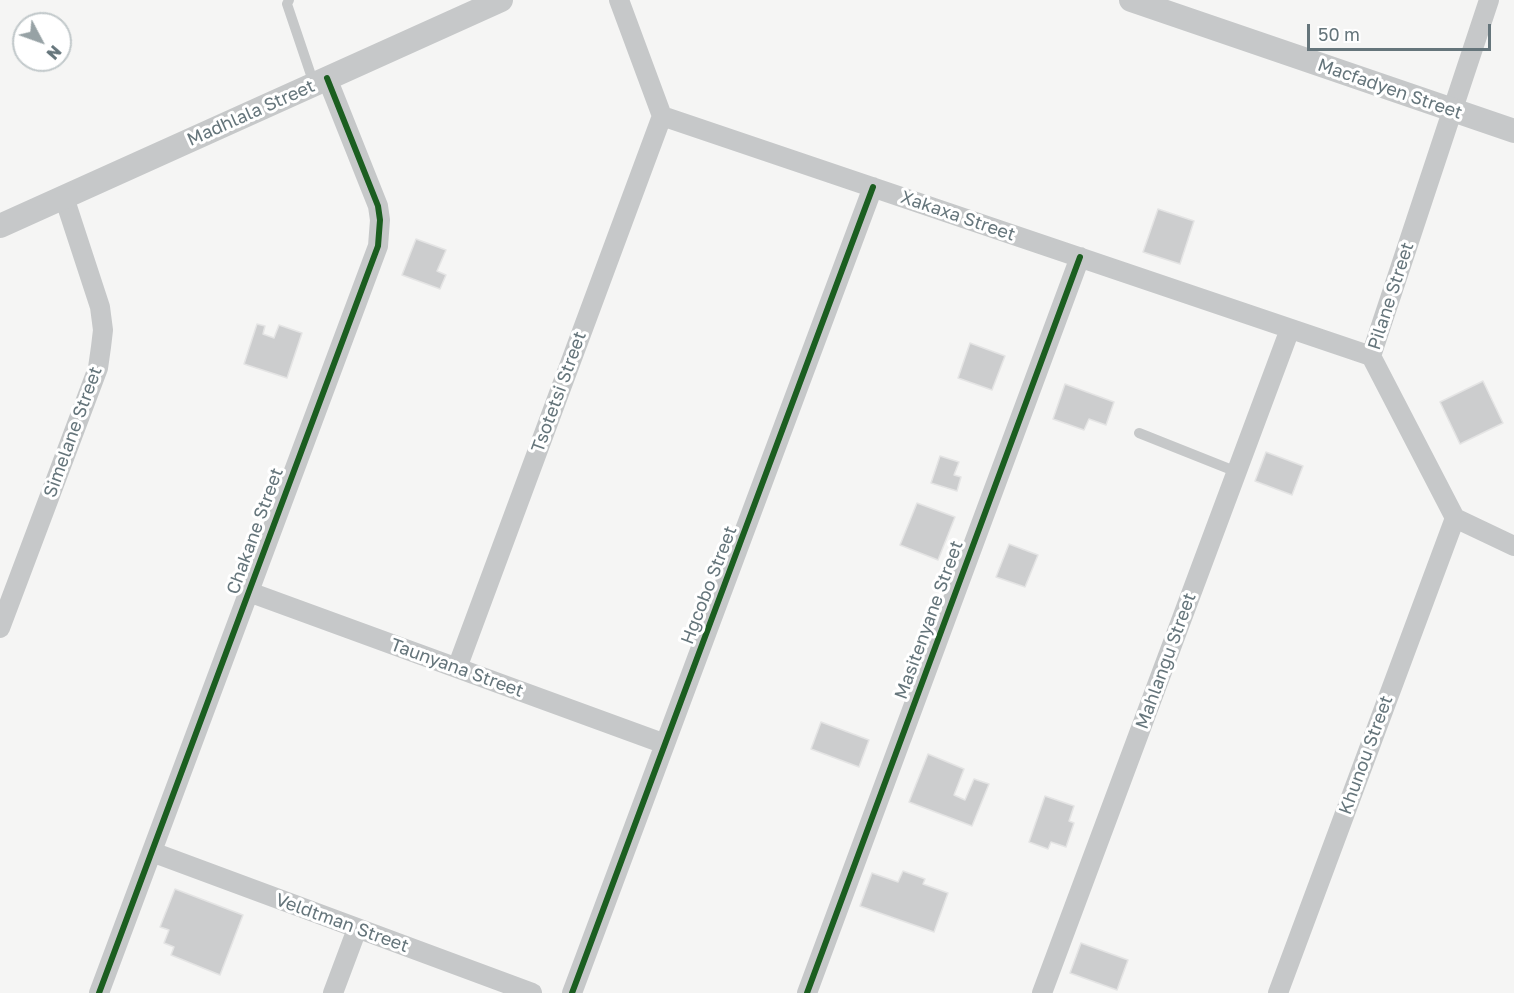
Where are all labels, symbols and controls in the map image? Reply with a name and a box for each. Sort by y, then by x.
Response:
north arrow [12,12,72,72]
scale bar [1310,12,1494,50]
text: 50 m [1318,23,1360,45]
text: N [43,41,66,64]
street label: Macfadyen Street [1315,54,1465,124]
street label: Madhlala Street [184,75,318,151]
street label: Xakaxa Street [898,186,1018,246]
street label: Pilane Street [1363,239,1419,353]
street label: Tsotetsi Street [527,328,591,456]
street label: Simelane Street [39,363,107,501]
street label: Chakane Street [222,465,288,597]
street label: Hgcobo Street [677,523,741,647]
street label: Masitenyane Street [890,538,968,702]
street label: Mahlangu Street [1131,590,1201,732]
street label: Taunyana Street [388,634,526,702]
street label: Khunou Street [1334,693,1398,817]
street label: Veldtman Street [272,889,412,957]

